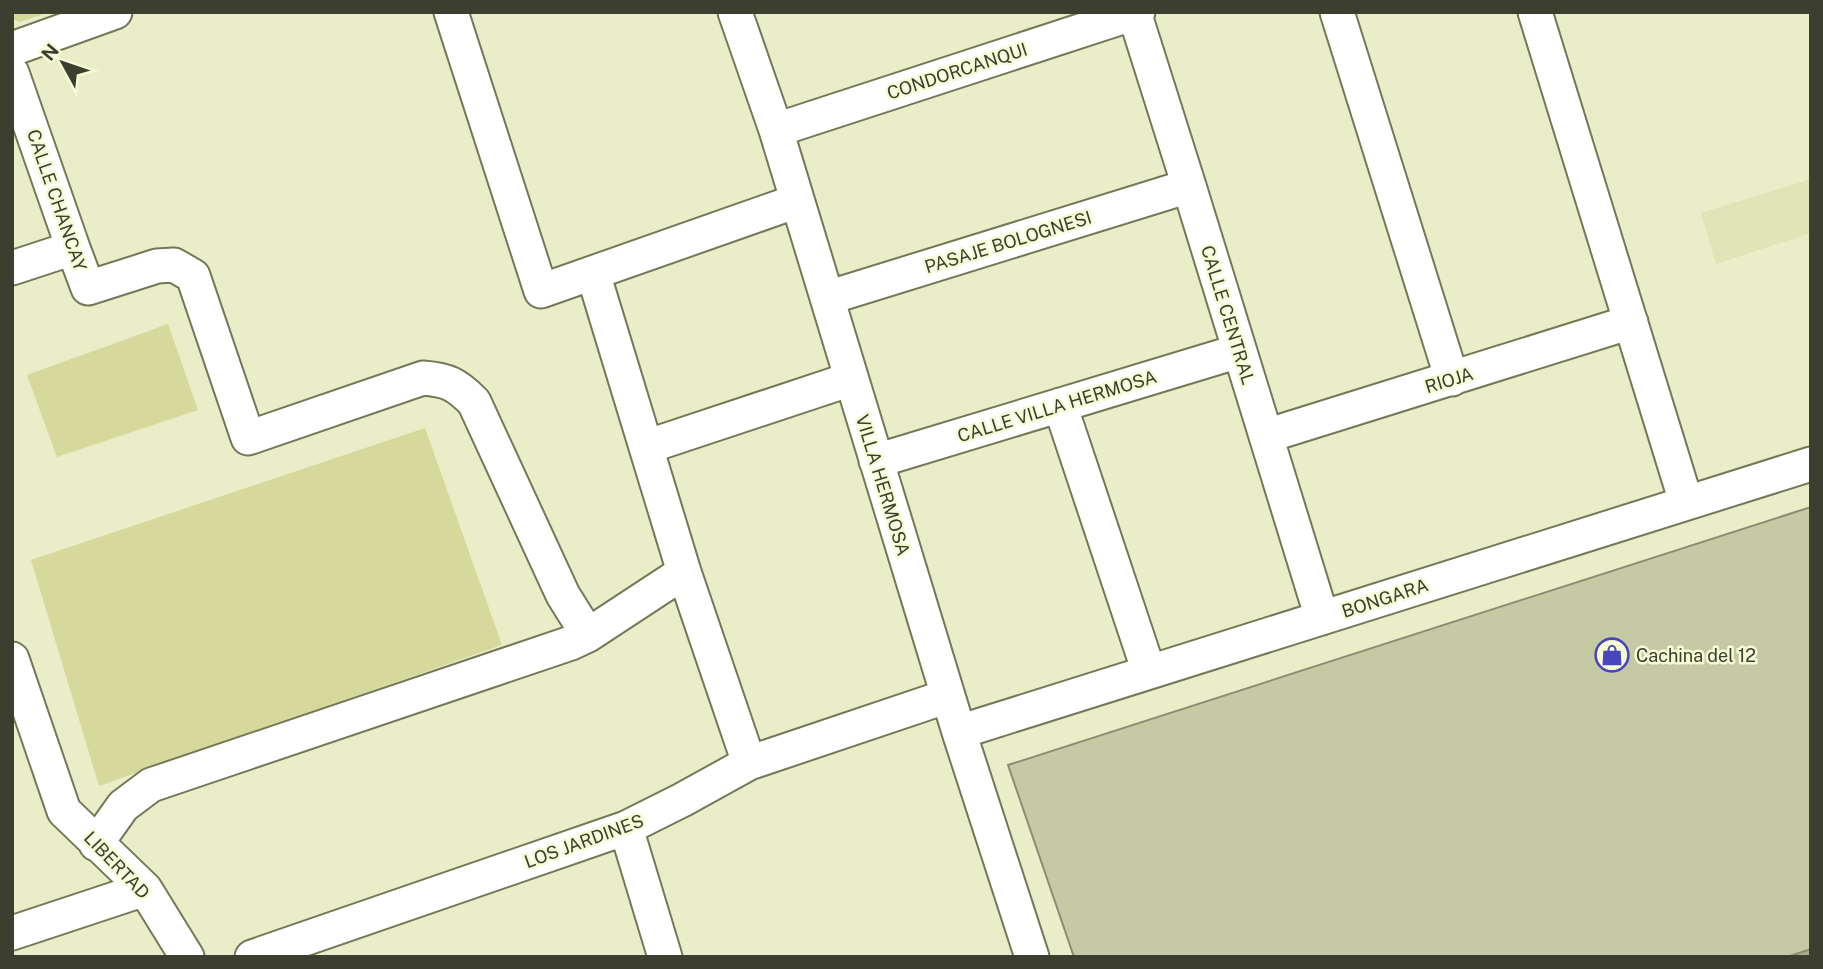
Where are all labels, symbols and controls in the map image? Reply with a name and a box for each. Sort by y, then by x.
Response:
north arrow [28,28,98,98]
street label: CONDORCANQUI [884,38,1030,104]
text: N [37,39,63,65]
street label: CALLE CHANCAY [23,126,91,274]
street label: PASAJE BOLOGNESI [922,207,1094,277]
street label: CALLE CENTRAL [1197,243,1259,387]
street label: RIOJA [1422,363,1476,397]
street label: CALLE VILLA HERMOSA [955,366,1159,446]
street label: VILLA HERMOSA [852,412,914,558]
street label: BONGARA [1339,574,1431,622]
shop icon: Cachina del 12 [1593,636,1631,674]
place label: Cachina del 12 [1636,645,1756,666]
street label: LOS JARDINES [521,810,647,872]
street label: LIBERTAD [80,827,154,903]

